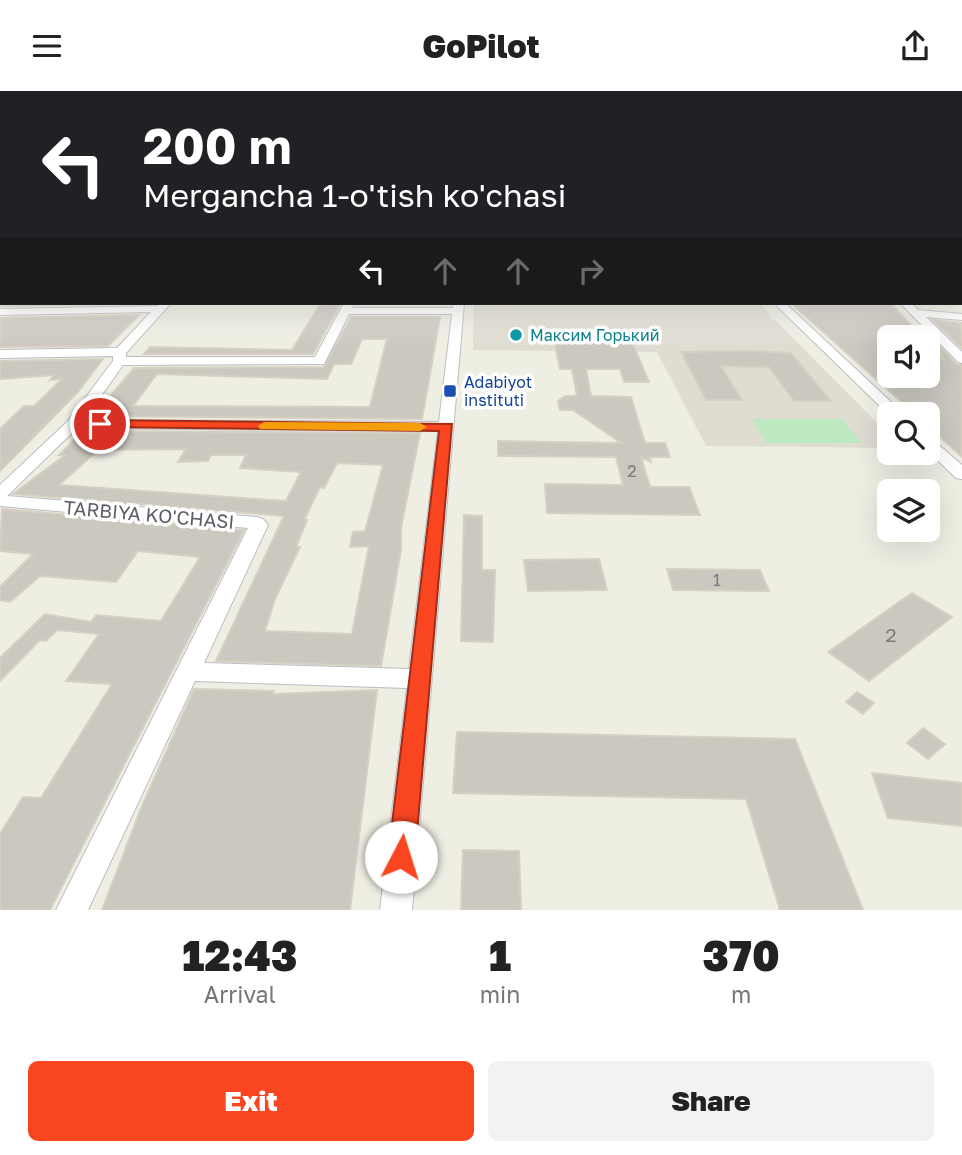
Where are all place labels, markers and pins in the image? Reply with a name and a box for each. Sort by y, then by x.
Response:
place label: Максим Горький [530,325,659,345]
marker: Максим Горький [508,327,524,343]
place label: Adabiyot instituti [464,372,532,410]
marker: Adabiyot instituti [442,383,458,399]
pin [70,394,130,454]

